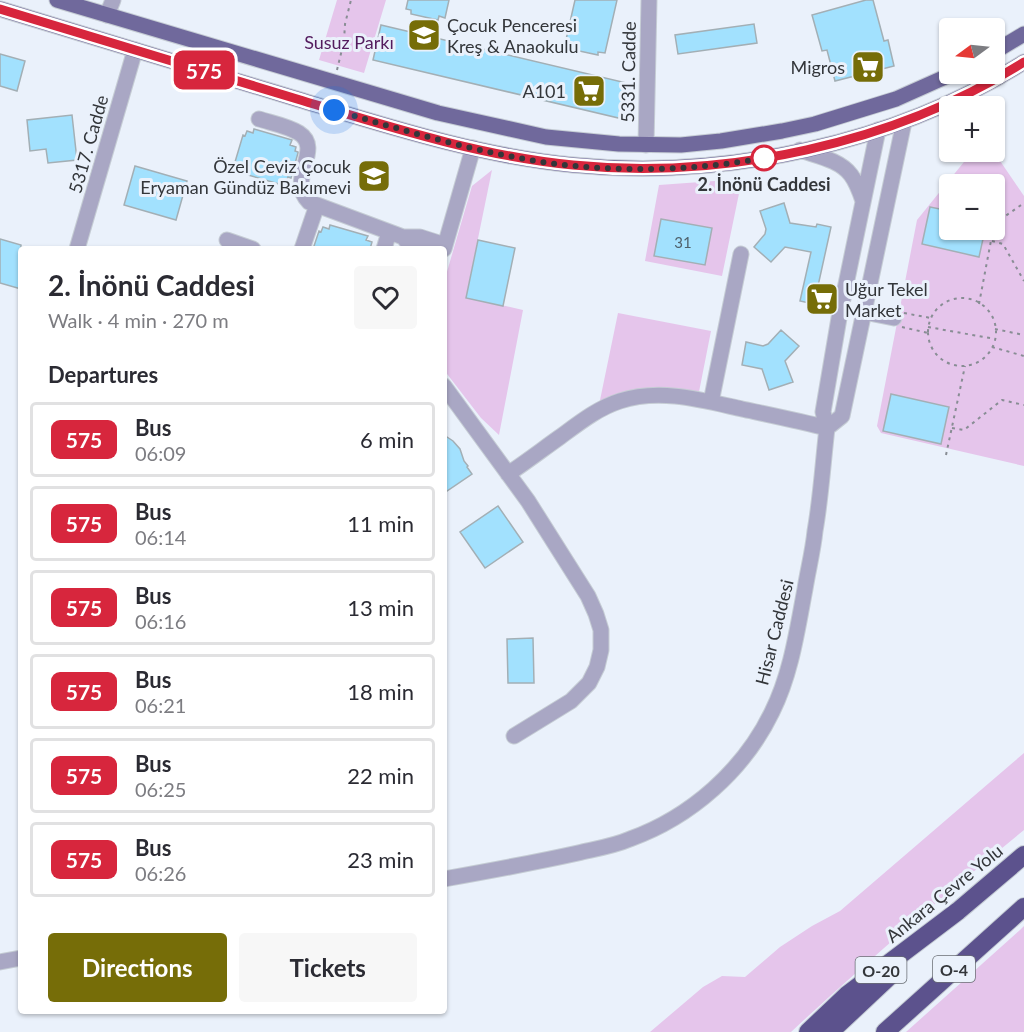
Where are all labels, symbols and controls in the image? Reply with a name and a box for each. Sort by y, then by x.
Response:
place label: Çocuk Penceresi Kreş & Anaokulu [447,14,579,57]
school or university icon: Çocuk Penceresi Kreş & Anaokulu [406,17,442,53]
north arrow [939,18,1005,84]
map controls [939,18,1005,240]
street label: 5331. Cadde [616,21,640,123]
park label: Susuz Parkı [304,31,394,53]
supermarket icon: Migros [850,49,886,85]
line badge: 575 [170,50,238,90]
place label: Migros [791,56,845,78]
text: 575 [186,58,222,83]
supermarket icon: A101 [571,73,607,109]
place label: A101 [522,80,566,102]
street label: 5317. Cadde [63,92,113,196]
your location [319,95,349,125]
button: + [939,96,1005,162]
marker: 2. İnönü Caddesi [751,145,777,171]
place label: Özel Ceviz Çocuk Eryaman Gündüz Bakımevi [140,155,352,198]
school or university icon: Özel Ceviz Çocuk Eryaman Gündüz Bakımevi [356,158,392,194]
place label: 2. İnönü Caddesi [697,173,831,195]
button: − [939,174,1005,240]
house number: 31 [674,233,692,251]
button: heart [354,266,417,329]
text: 2. İnönü Caddesi [48,268,255,302]
place label: Uğur Tekel Market [845,278,928,321]
supermarket icon: Uğur Tekel Market [804,281,840,317]
text: Walk · 4 min · 270 m [48,308,229,332]
text: Departures [48,361,158,388]
text: Bus [135,414,171,441]
text: 6 min [360,426,414,453]
text: 575 [66,427,102,452]
text: 06:09 [135,441,186,465]
text: Bus [135,498,171,525]
text: 11 min [347,510,414,537]
text: 575 [66,511,102,536]
text: 06:14 [135,525,186,549]
street label: Hisar Caddesi [750,577,798,687]
text: Bus [135,582,171,609]
text: 13 min [347,594,414,621]
text: 575 [66,595,102,620]
text: 06:16 [135,609,186,633]
text: Bus [135,666,171,693]
text: 18 min [347,678,414,705]
text: 575 [66,679,102,704]
text: 06:21 [135,693,186,717]
text: Bus [135,750,171,777]
text: 22 min [347,762,414,789]
text: 575 [66,763,102,788]
text: 06:25 [135,777,186,801]
text: Bus [135,834,171,861]
street label: Ankara Çevre Yolu [881,839,1007,947]
text: 23 min [347,846,414,873]
text: 575 [66,847,102,872]
text: 06:26 [135,861,186,885]
button: Directions [48,933,227,1002]
button: Tickets [239,933,417,1002]
road number: O-4 [933,956,975,982]
road number: O-20 [856,957,906,983]

